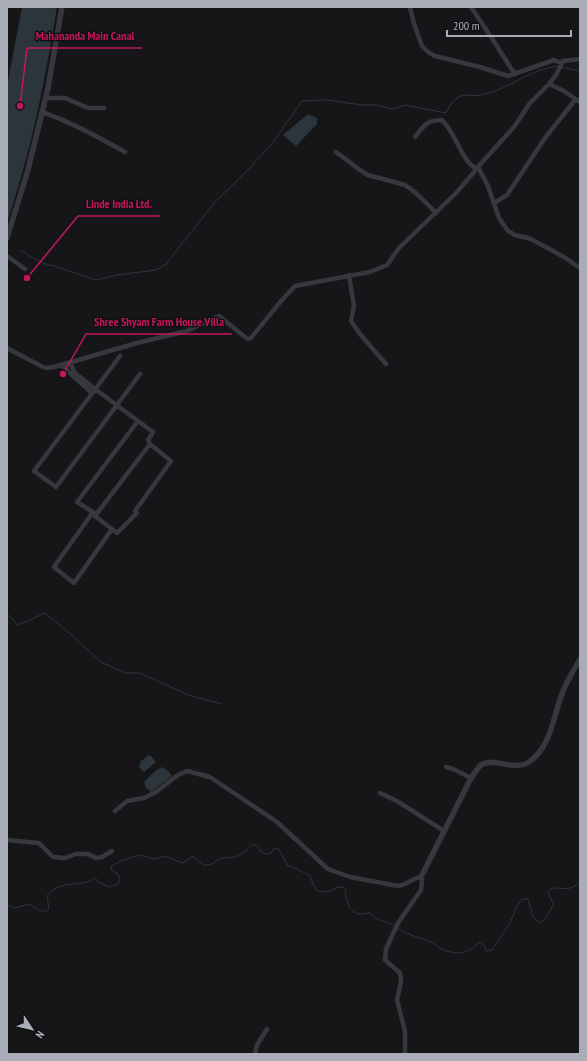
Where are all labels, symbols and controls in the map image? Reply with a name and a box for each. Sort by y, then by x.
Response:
scale bar [447,12,571,38]
text: 200 m [453,18,480,33]
callout: Mahananda Main Canal [27,24,142,48]
text: Mahananda Main Canal [36,28,134,43]
callout: Linde India Ltd. [78,192,160,216]
text: Linde India Ltd. [86,196,152,211]
callout: Shree Shyam Farm House Villa [86,310,232,334]
text: Shree Shyam Farm House Villa [94,314,224,329]
north arrow [12,1009,52,1049]
text: N [33,1028,48,1041]

